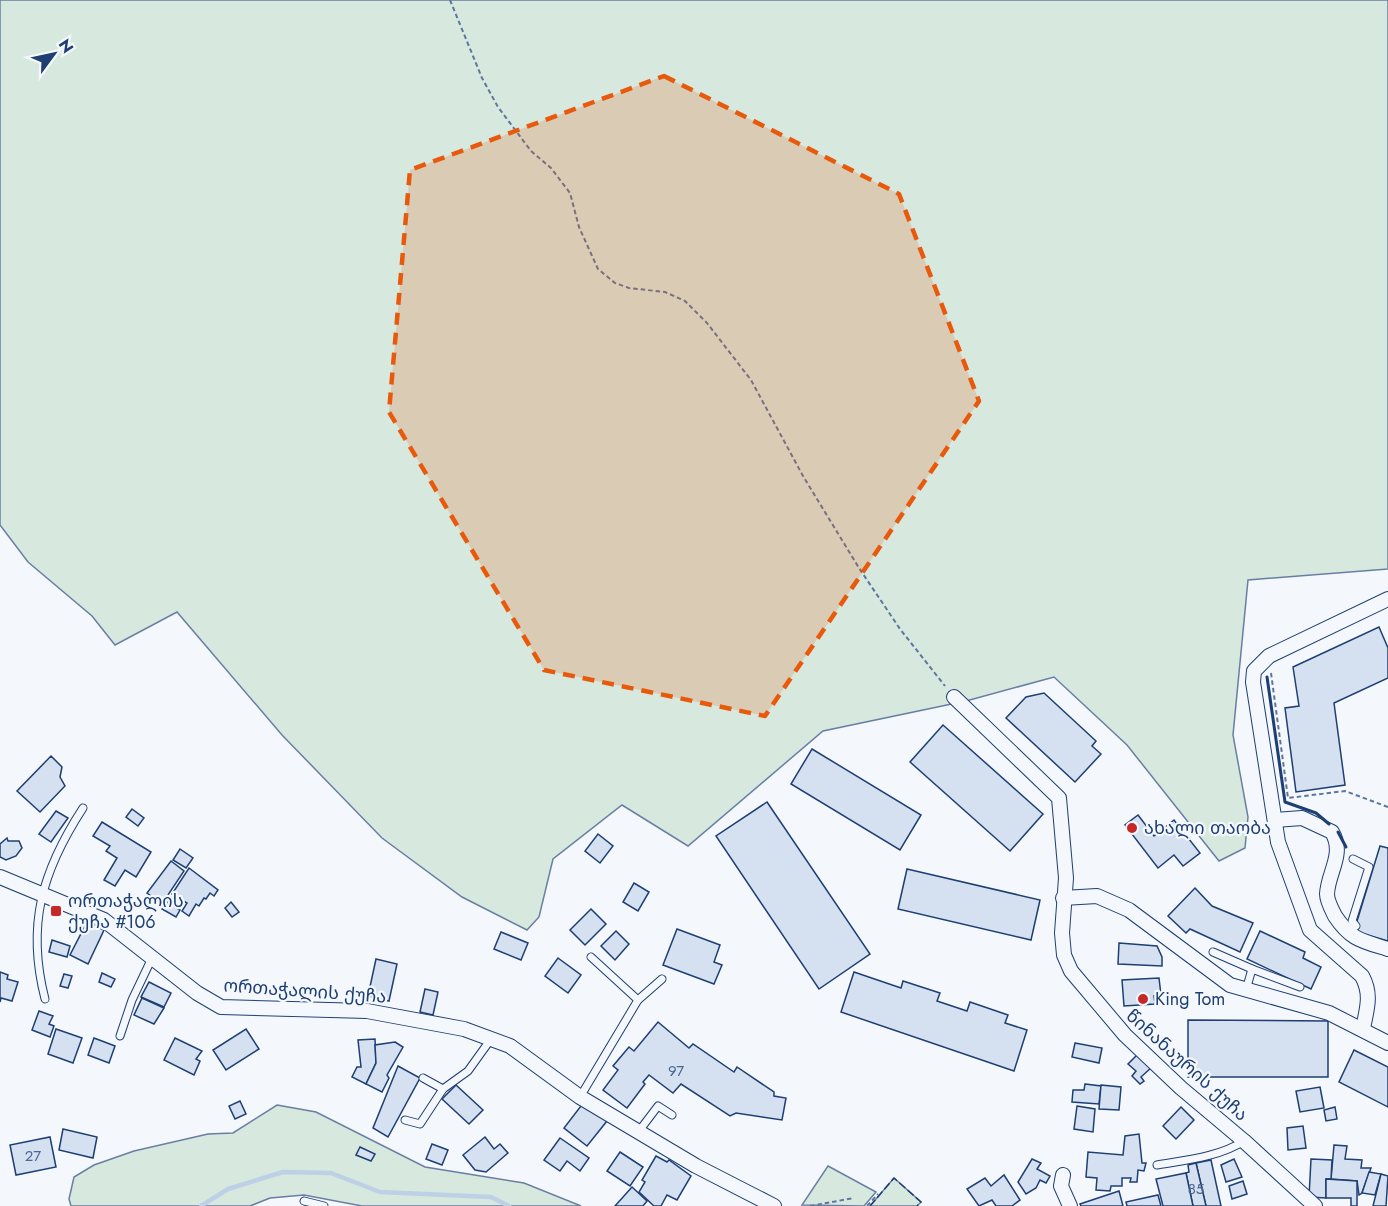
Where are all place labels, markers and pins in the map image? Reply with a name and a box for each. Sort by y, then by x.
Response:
place label: ახალი თაობა [1144,815,1271,841]
marker: ახალი თაობა [1125,821,1139,835]
place label: ორთაჭალის ქუჩა #106 [68,888,184,935]
marker: ორთაჭალის ქუჩა #106 [49,904,63,918]
place label: King Tom [1155,986,1225,1012]
marker: King Tom [1136,992,1150,1006]

